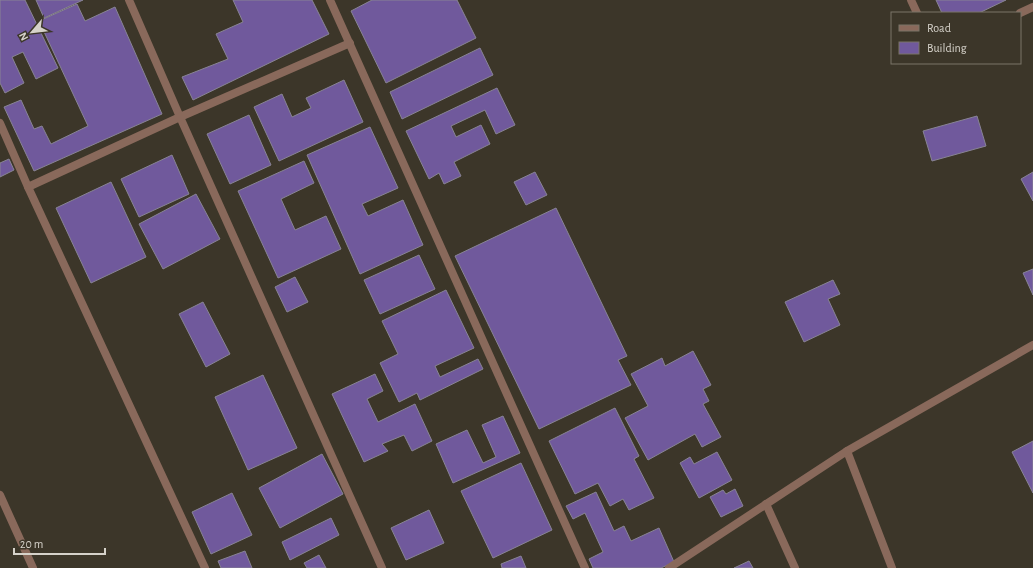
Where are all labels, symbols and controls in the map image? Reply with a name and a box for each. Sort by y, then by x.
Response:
north arrow [12,12,52,52]
legend [891,12,1021,64]
text: Road [927,22,951,34]
text: N [17,30,30,42]
text: Building [927,42,967,54]
scale bar [14,530,105,556]
text: 20 m [20,538,43,550]

